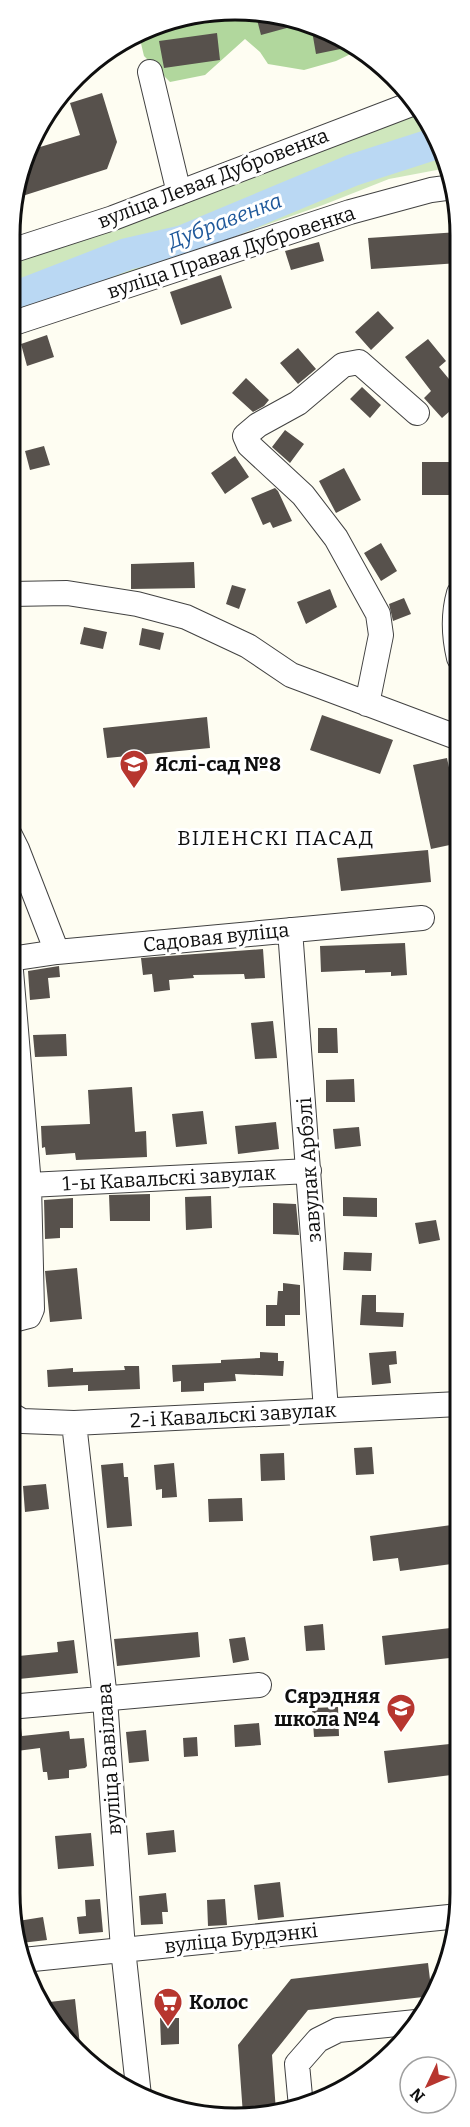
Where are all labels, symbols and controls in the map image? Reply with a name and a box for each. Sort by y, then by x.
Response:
street label: вуліца Левая Дубровенка [94,123,332,233]
water label: Дубравенка [162,187,286,255]
street label: вуліца Правая Дубровенка [104,201,358,303]
school or university icon: Яслі-сад №8 [118,748,150,790]
place label: Яслі-сад №8 [155,752,281,776]
district label: ВІЛЕНСКІ ПАСАД [177,825,375,851]
street label: Садовая вуліца [142,917,290,957]
street label: завулак Арбэлі [292,1097,326,1243]
street label: 1-ы Кавальскі завулак [62,1160,277,1196]
street label: 2-і Кавальскі завулак [129,1398,337,1432]
street label: вуліца Вавілава [92,1682,126,1836]
place label: Сярэдняя школа №4 [274,1684,380,1731]
school or university icon: Сярэдняя школа №4 [385,1692,417,1734]
street label: вуліца Бурдэнкі [163,1918,319,1958]
supermarket icon: Колос [152,1986,184,2028]
place label: Колос [189,1990,248,2014]
north arrow [398,2055,458,2115]
text: N [406,2084,429,2106]

